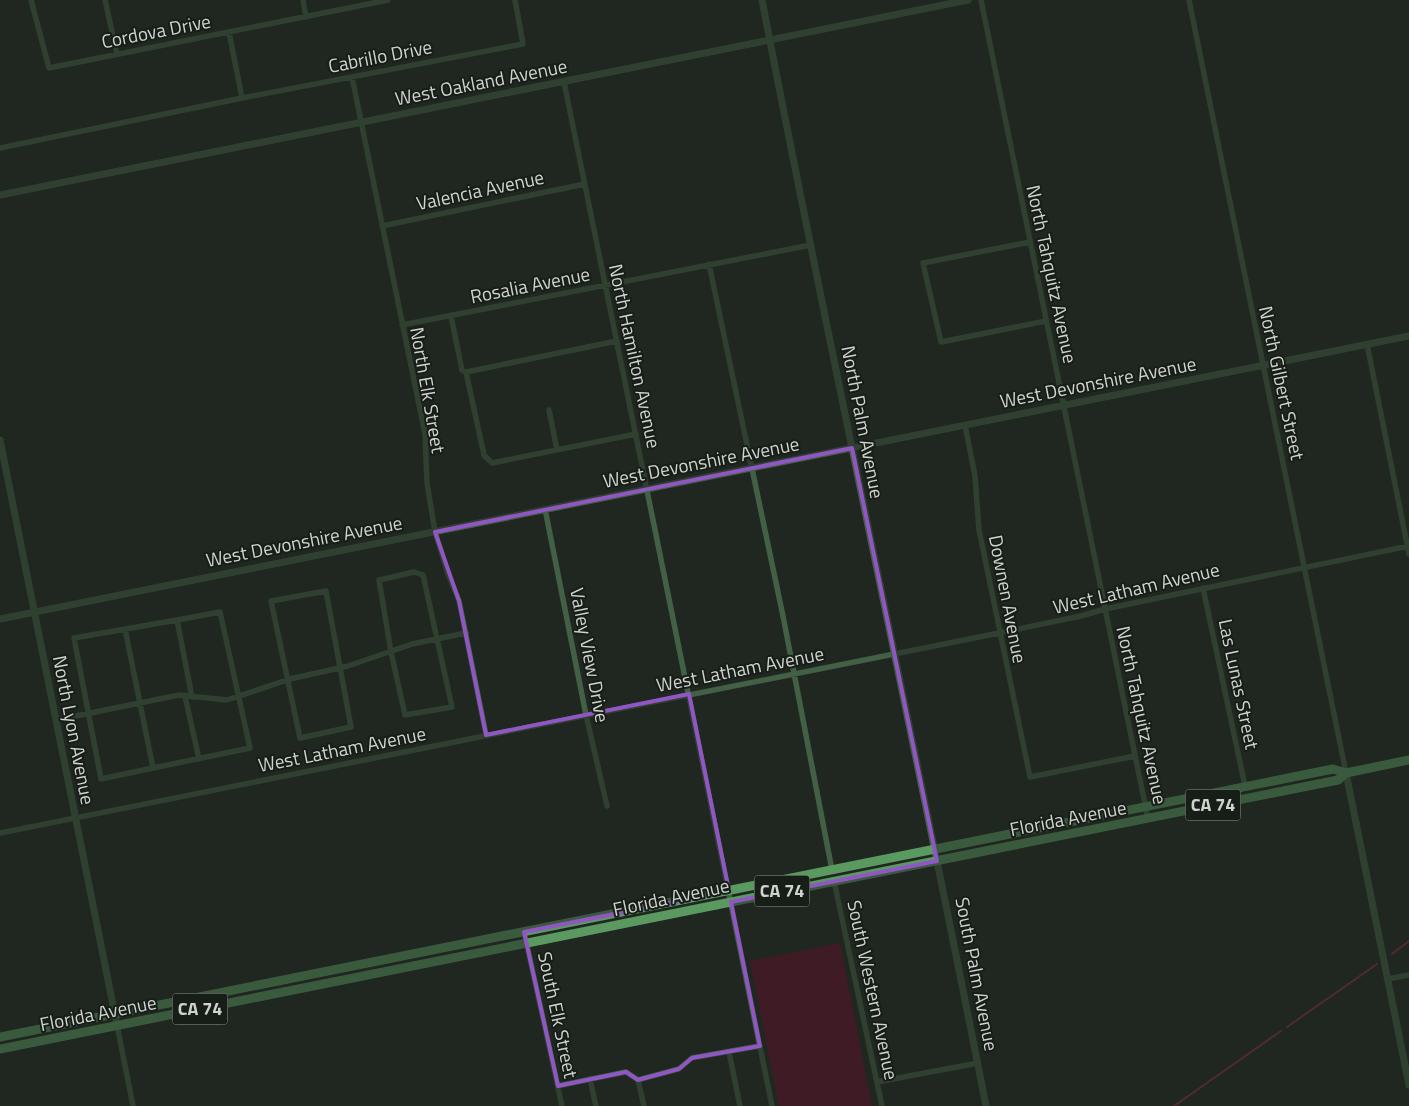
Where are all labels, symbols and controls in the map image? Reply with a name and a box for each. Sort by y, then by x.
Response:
street label: Cordova Drive [99,6,213,55]
street label: Cabrillo Drive [326,31,434,80]
street label: West Oakland Avenue [392,51,569,112]
street label: Valencia Avenue [413,162,546,217]
street label: North Tahquitz Avenue [1019,182,1086,366]
street label: Rosalia Avenue [467,259,592,310]
street label: North Hamilton Avenue [602,261,669,451]
street label: North Gilbert Street [1252,303,1313,463]
street label: North Elk Street [403,325,454,456]
street label: North Palm Avenue [834,343,893,501]
street label: West Devonshire Avenue [997,348,1199,415]
street label: West Devonshire Avenue [600,428,802,495]
street label: West Devonshire Avenue [203,507,405,574]
street label: Downen Avenue [982,532,1035,666]
street label: West Latham Avenue [1050,554,1222,621]
street label: Valley View Drive [563,585,618,725]
street label: Las Lunas Street [1212,616,1268,752]
street label: North Tahquitz Avenue [1109,623,1176,807]
street label: West Latham Avenue [654,638,826,699]
street label: North Lyon Avenue [46,653,103,807]
street label: West Latham Avenue [256,718,428,779]
road number: CA 74 [1186,790,1240,820]
street label: Florida Avenue [1007,792,1129,843]
street label: Florida Avenue [610,870,732,923]
road number: CA 74 [754,876,810,906]
street label: South Palm Avenue [948,895,1007,1053]
street label: South Western Avenue [840,897,907,1082]
street label: South Elk Street [531,949,586,1081]
street label: Florida Avenue [37,987,159,1038]
road number: CA 74 [172,994,228,1024]

